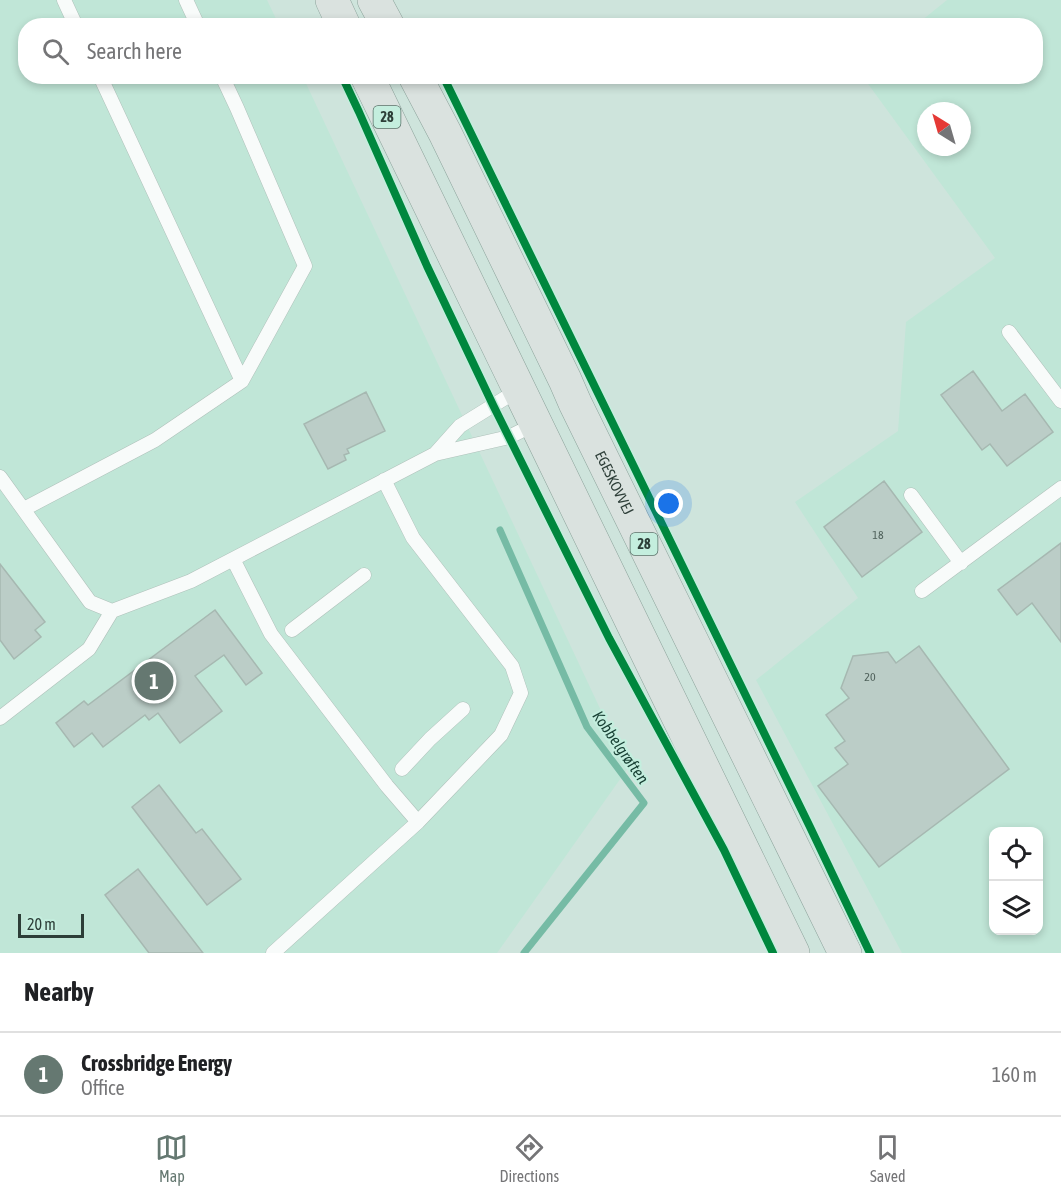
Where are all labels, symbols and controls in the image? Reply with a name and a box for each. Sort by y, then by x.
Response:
search box [18,18,1043,84]
icon: search [39,35,72,68]
text: Search here [87,38,182,64]
north arrow [917,102,971,156]
road number: 28 [374,106,400,128]
street label: EGESKOVVEJ [592,448,637,517]
your location [654,489,683,518]
house number: 18 [872,528,884,542]
road number: 28 [630,533,658,555]
pin: 1 [134,658,174,704]
house number: 20 [864,670,876,684]
water label: Kobbelgrøften [589,707,653,788]
map controls [989,827,1043,935]
button: locate [989,827,1043,881]
button: layers [989,881,1043,935]
scale bar [18,911,84,938]
text: 20 m [27,915,56,933]
text: Nearby [24,977,94,1007]
text: Crossbridge Energy [81,1050,232,1076]
text: 1 [39,1063,48,1086]
text: 160 m [992,1063,1037,1086]
text: Office [81,1076,125,1099]
tab: Map [155,1131,188,1185]
tab: Directions [499,1131,559,1185]
tab: Saved [870,1131,905,1185]

